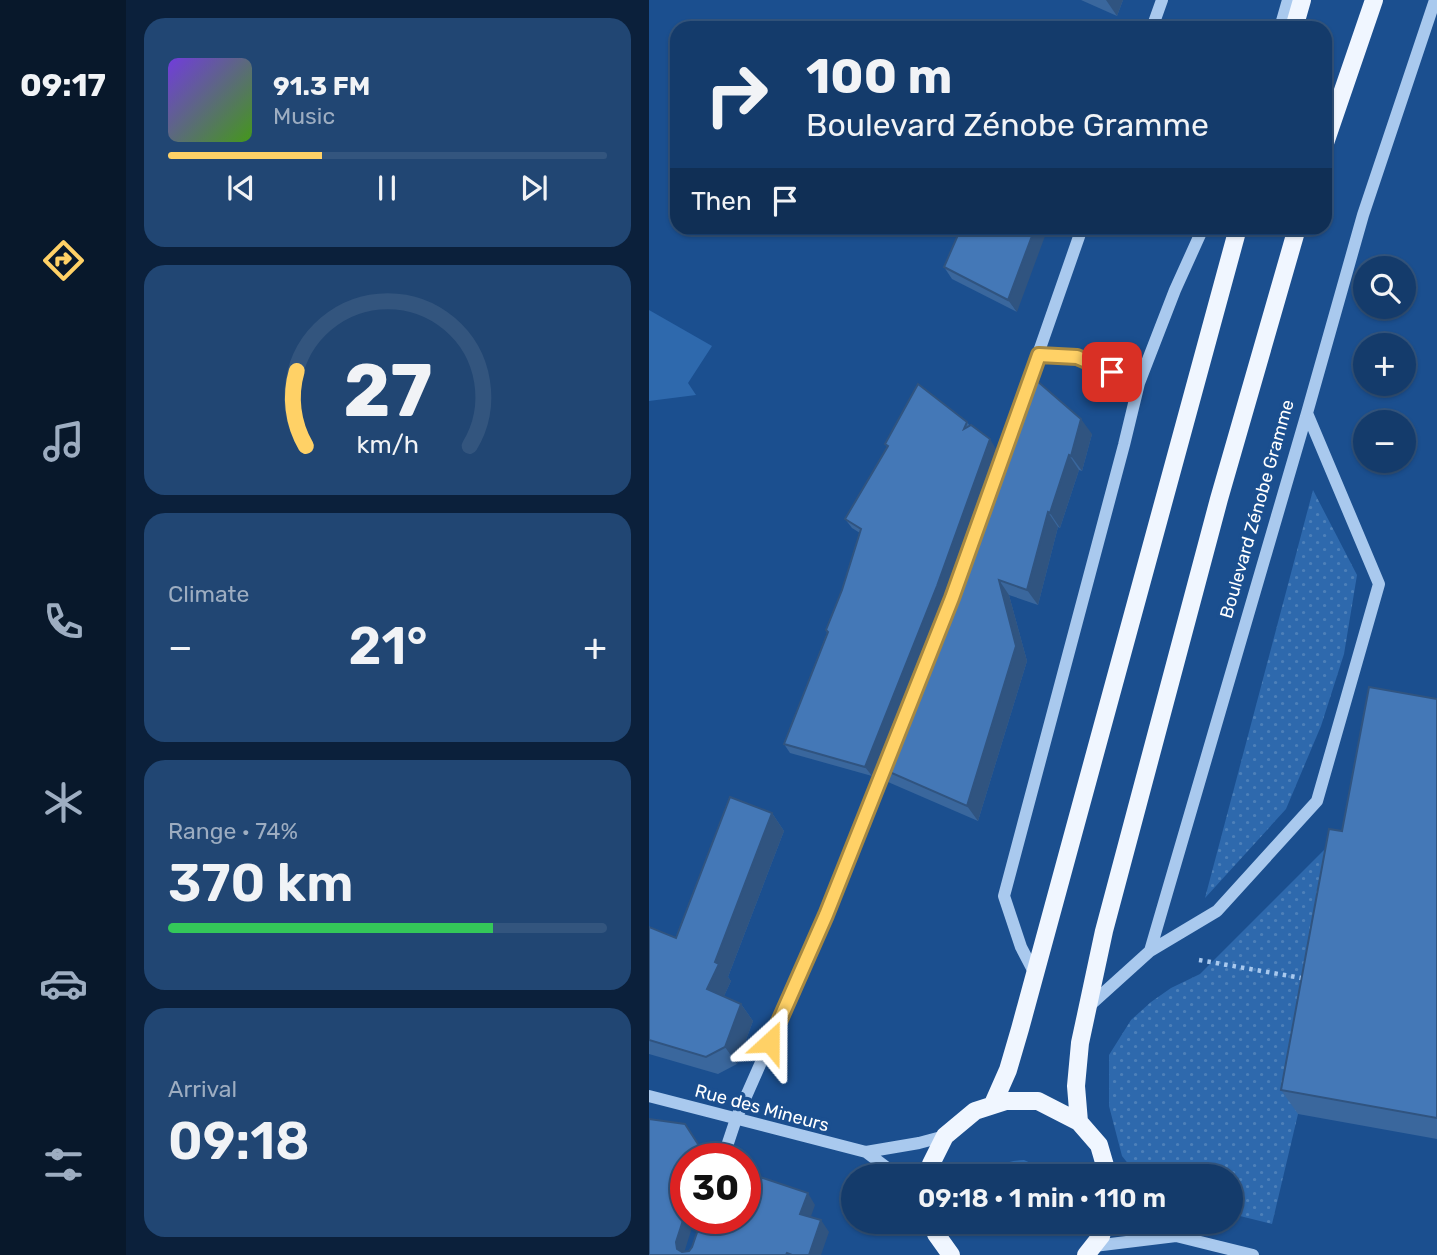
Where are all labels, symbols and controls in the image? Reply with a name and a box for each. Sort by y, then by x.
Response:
text: 100 m [806,47,952,105]
icon: right [691,49,782,140]
text: 09:17 [20,66,106,104]
text: 91.3 FM [273,71,370,102]
text: Music [273,102,335,130]
text: Boulevard Zénobe Gramme [806,106,1209,144]
icon: previous [222,169,260,207]
icon: pause [368,169,406,207]
icon: next [515,169,553,207]
icon: arrive [766,182,804,220]
text: Then [691,186,752,217]
icon: directions [39,236,88,285]
map controls [1353,256,1416,473]
button: search [1353,256,1416,319]
button: + [1353,333,1416,396]
pin [1082,342,1142,402]
text: 27 [343,349,432,435]
icon: arrive [1093,353,1131,391]
street label: Boulevard Zénobe Gramme [1215,397,1299,621]
button: − [1353,410,1416,473]
icon: music [39,417,88,466]
text: km/h [356,430,419,459]
text: Climate [168,580,249,608]
icon: phone [39,597,88,646]
text: 21° [349,615,427,677]
text: − [168,624,193,670]
text: + [583,624,607,670]
icon: climate [39,778,88,827]
text: Range · 74% [168,817,298,845]
text: 370 km [168,852,353,914]
icon: car [39,959,88,1008]
position arrow [733,1005,807,1079]
text: Arrival [168,1075,237,1103]
street label: Rue des Mineurs [693,1080,831,1136]
text: 09:18 [168,1110,310,1172]
icon: filters [39,1140,88,1189]
speed limit sign: 30 [670,1143,761,1234]
text: 09:18 · 1 min · 110 m [918,1183,1166,1214]

